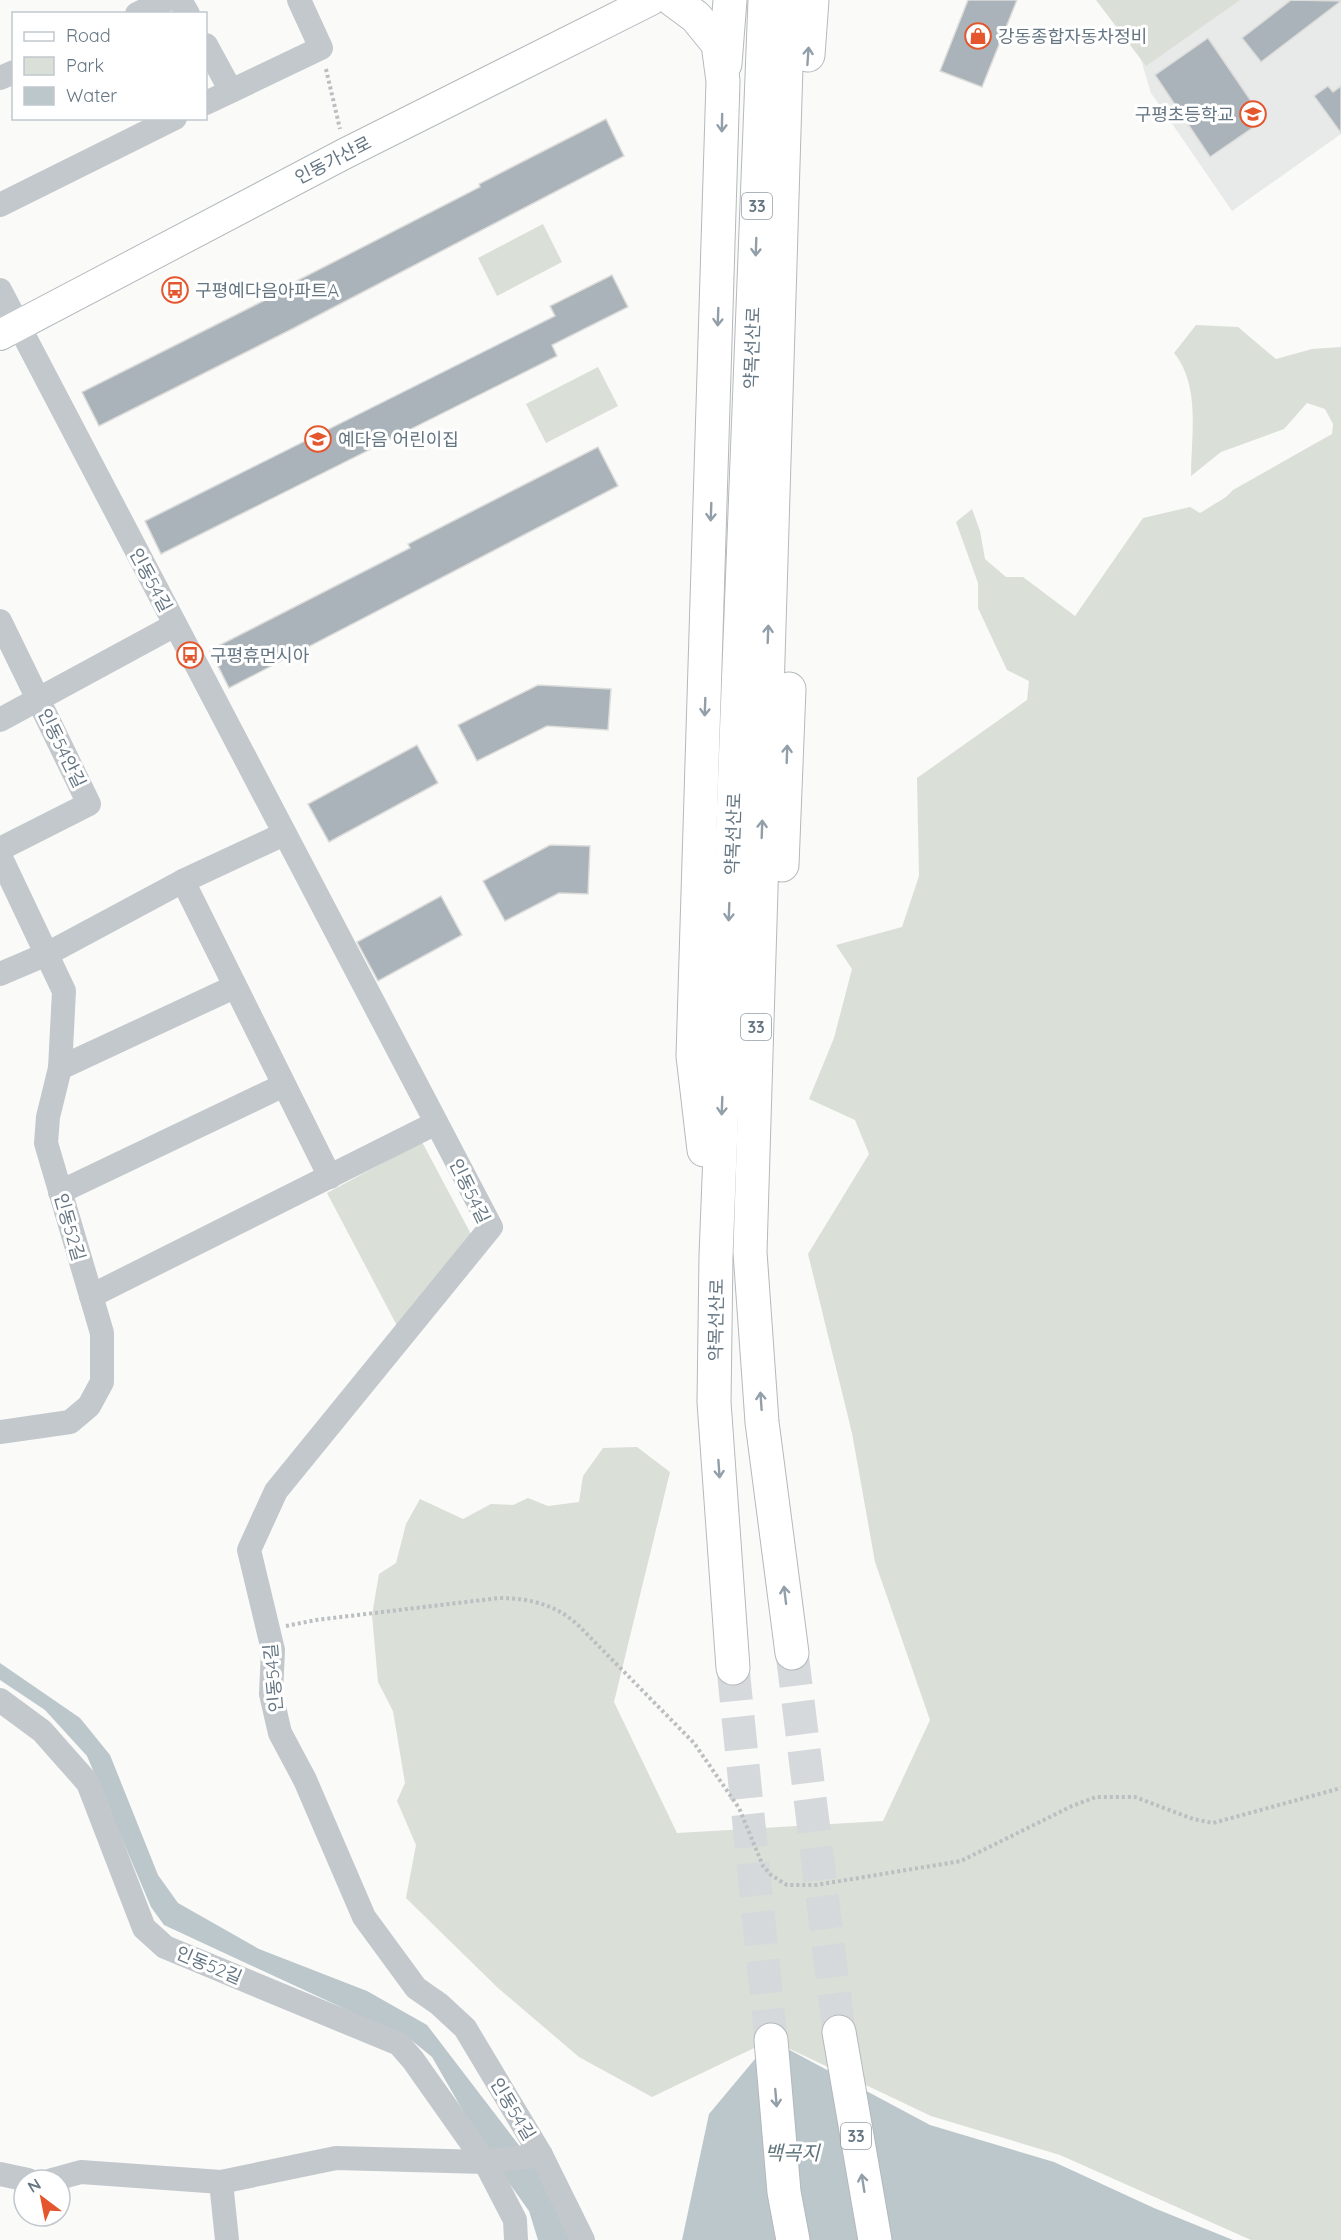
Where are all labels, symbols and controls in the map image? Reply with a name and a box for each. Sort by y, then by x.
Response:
legend [12,12,207,120]
shop icon: 강동종합자동차정비 [963,21,993,51]
text: Road [66,24,111,47]
place label: 강동종합자동차정비 [998,25,1147,48]
one-way arrow [802,46,813,66]
text: Park [66,54,104,77]
text: Water [66,84,117,107]
school or university icon: 구평초등학교 [1238,99,1268,129]
place label: 구평초등학교 [1135,103,1234,126]
one-way arrow [717,112,728,132]
street label: 인동가산로 [291,131,375,189]
road number: 33 [742,193,772,219]
one-way arrow [750,237,761,257]
bus stop icon: 구평예다음아파트A [160,275,190,305]
place label: 구평예다음아파트A [195,279,339,302]
street label: 약목선산로 [739,306,765,390]
one-way arrow [712,307,724,327]
school or university icon: 예다음 어린이집 [303,424,333,454]
place label: 예다음 어린이집 [338,428,459,451]
one-way arrow [706,502,717,522]
street label: 인동54길 [125,544,177,616]
one-way arrow [762,625,773,645]
bus stop icon: 구평휴먼시아 [175,640,205,670]
place label: 구평휴먼시아 [210,644,310,667]
one-way arrow [699,697,710,717]
street label: 인동54안길 [33,705,91,791]
one-way arrow [782,745,793,765]
street label: 약목선산로 [720,792,746,876]
one-way arrow [756,820,768,840]
one-way arrow [724,901,735,921]
road number: 33 [741,1014,771,1040]
one-way arrow [716,1096,727,1116]
street label: 인동54길 [445,1155,495,1227]
street label: 인동52길 [49,1190,91,1264]
street label: 약목선산로 [704,1278,728,1362]
one-way arrow [755,1392,766,1412]
one-way arrow [714,1459,725,1479]
one-way arrow [779,1586,790,1605]
street label: 인동54길 [259,1643,287,1713]
street label: 인동52길 [173,1941,245,1989]
street label: 인동54길 [485,2074,541,2144]
one-way arrow [771,2087,782,2107]
road number: 33 [841,2123,871,2149]
water label: 백곡지 [764,2140,821,2165]
north arrow [12,2168,72,2228]
one-way arrow [857,2173,868,2193]
text: N [24,2174,44,2197]

